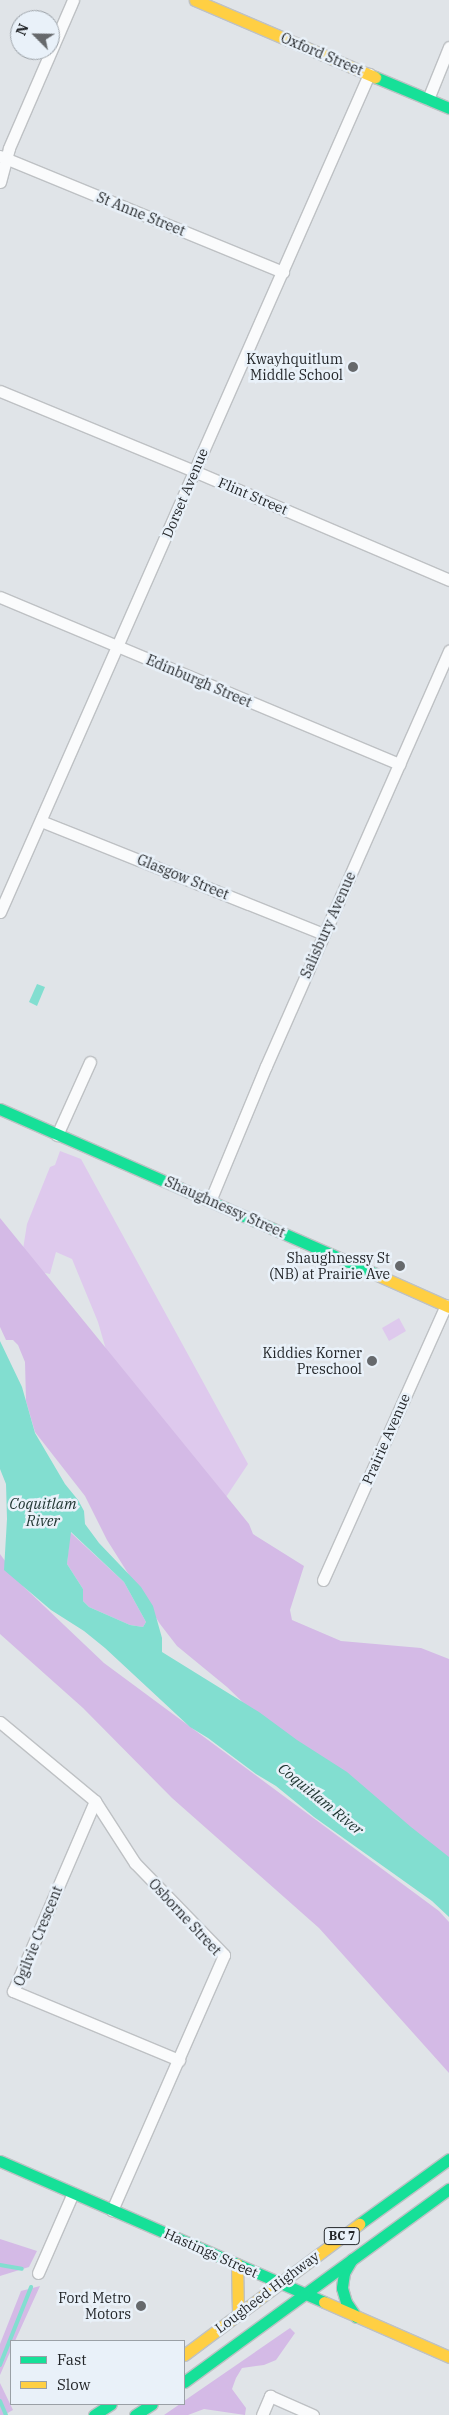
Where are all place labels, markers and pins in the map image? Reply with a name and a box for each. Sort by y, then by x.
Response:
place label: Kwayhquitlum Middle School [246,351,343,384]
marker: Kwayhquitlum Middle School [347,361,359,373]
place label: Shaughnessy St (NB) at Prairie Ave [269,1250,390,1282]
marker: Shaughnessy St (NB) at Prairie Ave [394,1260,406,1272]
place label: Kiddies Korner Preschool [262,1345,362,1378]
marker: Kiddies Korner Preschool [366,1355,378,1367]
place label: Ford Metro Motors [58,2290,131,2322]
marker: Ford Metro Motors [135,2300,147,2312]

